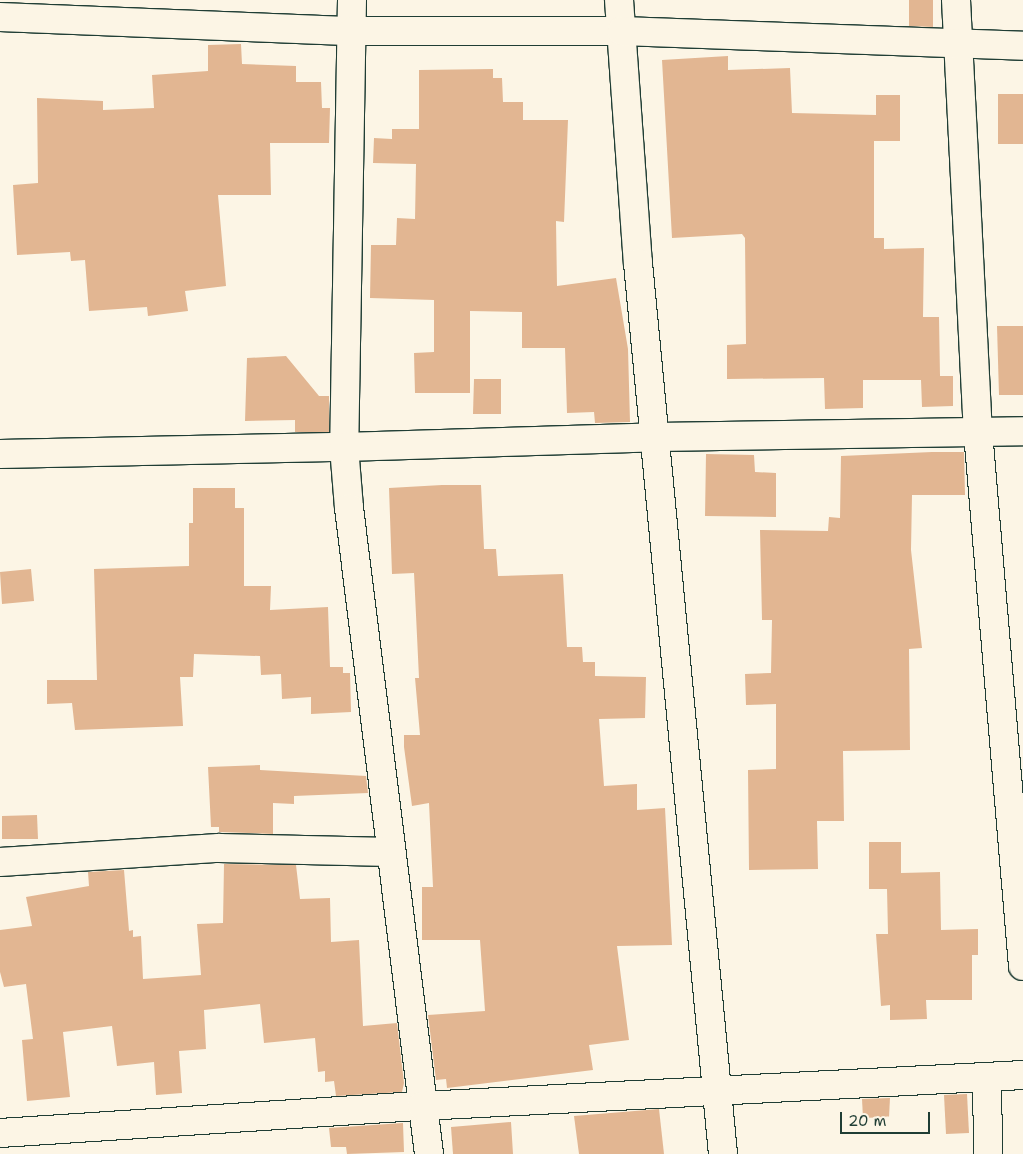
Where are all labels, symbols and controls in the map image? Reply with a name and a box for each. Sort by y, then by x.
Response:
scale bar [843,1102,933,1134]
text: 20 m [848,1111,887,1131]

